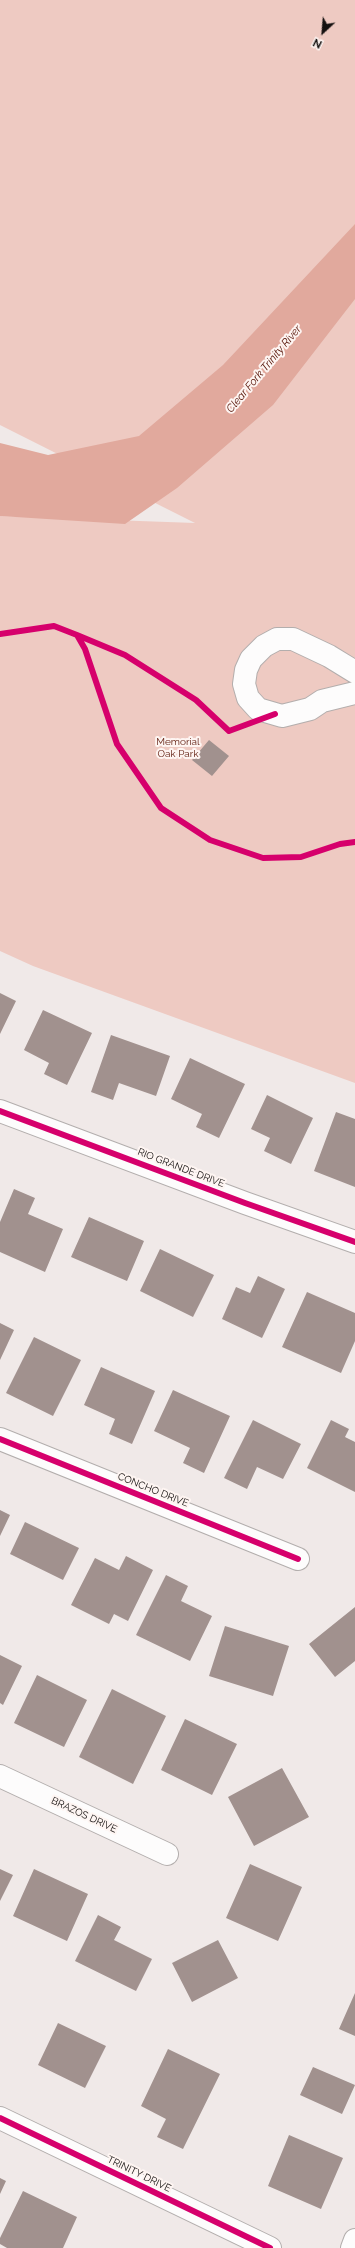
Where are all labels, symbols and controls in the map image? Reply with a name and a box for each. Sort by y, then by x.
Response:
north arrow [303,12,343,52]
text: N [311,36,324,51]
water label: Clear Fork Trinity River [224,323,304,415]
park label: Memorial Oak Park [156,736,200,760]
street label: RIO GRANDE DRIVE [136,1146,226,1190]
street label: CONCHO DRIVE [116,1470,190,1510]
street label: BRAZOS DRIVE [49,1795,119,1835]
street label: TRINITY DRIVE [105,2153,173,2195]

